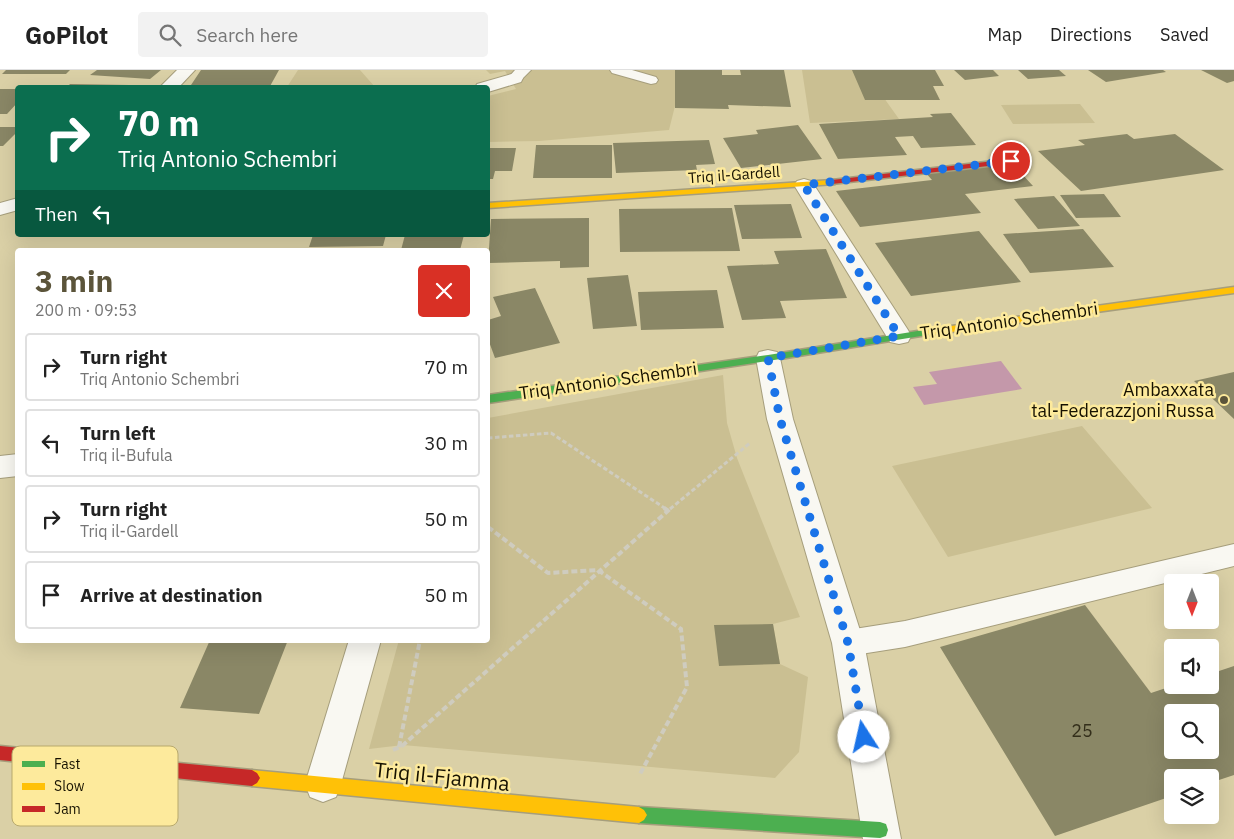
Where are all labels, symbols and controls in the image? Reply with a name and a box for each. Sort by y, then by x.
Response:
search box [138,12,488,57]
text: GoPilot [25,19,108,51]
icon: search [156,21,184,49]
text: Search here [196,23,298,47]
text: Map [987,23,1022,46]
text: Directions [1050,23,1132,46]
text: Saved [1160,23,1209,46]
text: 70 m [118,100,200,146]
icon: right [35,105,100,170]
pin [990,140,1032,182]
text: Triq Antonio Schembri [118,144,337,173]
icon: arrive [997,147,1025,175]
street label: Triq il-Gardell [687,162,781,187]
icon: left [88,200,116,228]
text: Then [35,202,78,226]
text: 3 min [35,261,113,300]
button: close [418,265,470,317]
street label: Triq Antonio Schembri [919,297,1099,344]
text: 200 m · 09:53 [35,300,137,320]
text: Turn right [80,345,167,369]
icon: right [37,353,65,381]
text: 70 m [424,355,468,379]
street label: Triq Antonio Schembri [518,357,698,404]
text: Triq Antonio Schembri [80,369,239,389]
place label: Ambaxxata tal-Federazzjoni Russa [1031,378,1214,422]
marker: Ambaxxata tal-Federazzjoni Russa [1218,394,1230,406]
text: Turn left [80,421,156,445]
icon: left [37,429,65,457]
text: 30 m [424,431,468,455]
text: Triq il-Bufula [80,445,173,465]
text: Turn right [80,497,167,521]
icon: right [37,505,65,533]
text: 50 m [424,507,468,531]
text: Triq il-Gardell [80,521,178,541]
north arrow [1164,574,1219,629]
map controls [1164,574,1219,824]
icon: arrive [37,581,65,609]
text: Arrive at destination [80,583,263,607]
text: 50 m [424,583,468,607]
button: sound [1164,639,1219,694]
button: search [1164,704,1219,759]
position arrow [837,710,889,762]
house number: 25 [1071,719,1093,742]
legend [12,746,178,826]
text: Fast [54,755,80,773]
street label: Triq il-Fjamma [373,755,511,797]
button: layers [1164,769,1219,824]
text: Slow [54,777,85,795]
text: Jam [54,800,81,818]

